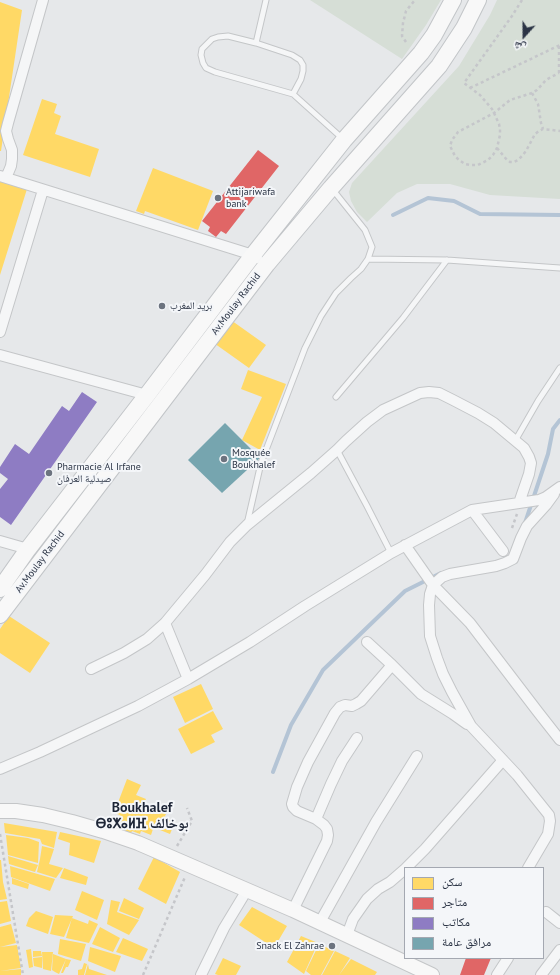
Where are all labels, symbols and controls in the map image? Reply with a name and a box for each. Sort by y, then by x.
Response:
north arrow [504,16,544,56]
text: ش [512,39,528,56]
place label: Attijariwafa bank [226,186,275,210]
marker: Attijariwafa bank [213,193,223,203]
street label: Av.Moulay Rachid [209,271,263,337]
place label: بريد المغرب [170,300,212,312]
marker: بريد المغرب [157,301,167,311]
place label: Mosquée Boukhalef [232,447,275,470]
marker: Mosquée Boukhalef [219,454,229,464]
place label: Pharmacie Al Irfane صيدلية العرفان [57,461,141,484]
marker: Pharmacie Al Irfane صيدلية العرفان [44,468,54,478]
street label: Av.Moulay Rachid [13,529,67,595]
district label: Boukhalef ⴱⵓⵅⴰⵍⴼ بوخالف [95,800,189,832]
legend [404,867,544,959]
text: سكن [442,874,462,889]
text: متاجر [442,894,467,909]
text: مكاتب [442,914,470,929]
text: مرافق عامة [442,934,491,949]
place label: Snack El Zahrae [256,940,324,952]
marker: Snack El Zahrae [327,941,337,951]

